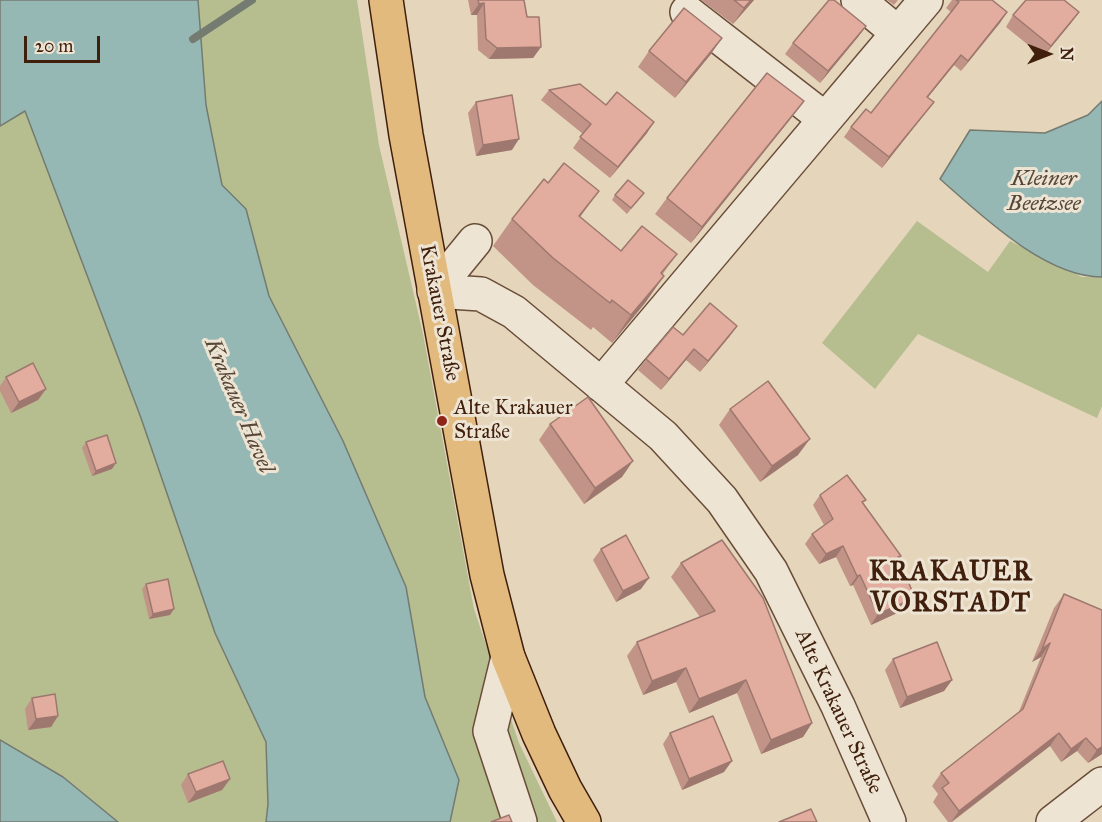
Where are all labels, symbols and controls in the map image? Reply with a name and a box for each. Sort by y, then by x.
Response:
scale bar [27,24,104,62]
north arrow [1018,24,1078,84]
text: 20 m [35,35,73,57]
text: N [1057,47,1076,61]
water label: Kleiner Beetzsee [1007,167,1081,218]
street label: Krakauer Straße [413,243,465,383]
water label: Krakauer Havel [198,335,278,477]
place label: Alte Krakauer Straße [454,396,573,446]
marker: Alte Krakauer Straße [435,414,449,428]
district label: KRAKAUER VORSTADT [869,557,1033,620]
street label: Alte Krakauer Straße [789,626,887,798]

